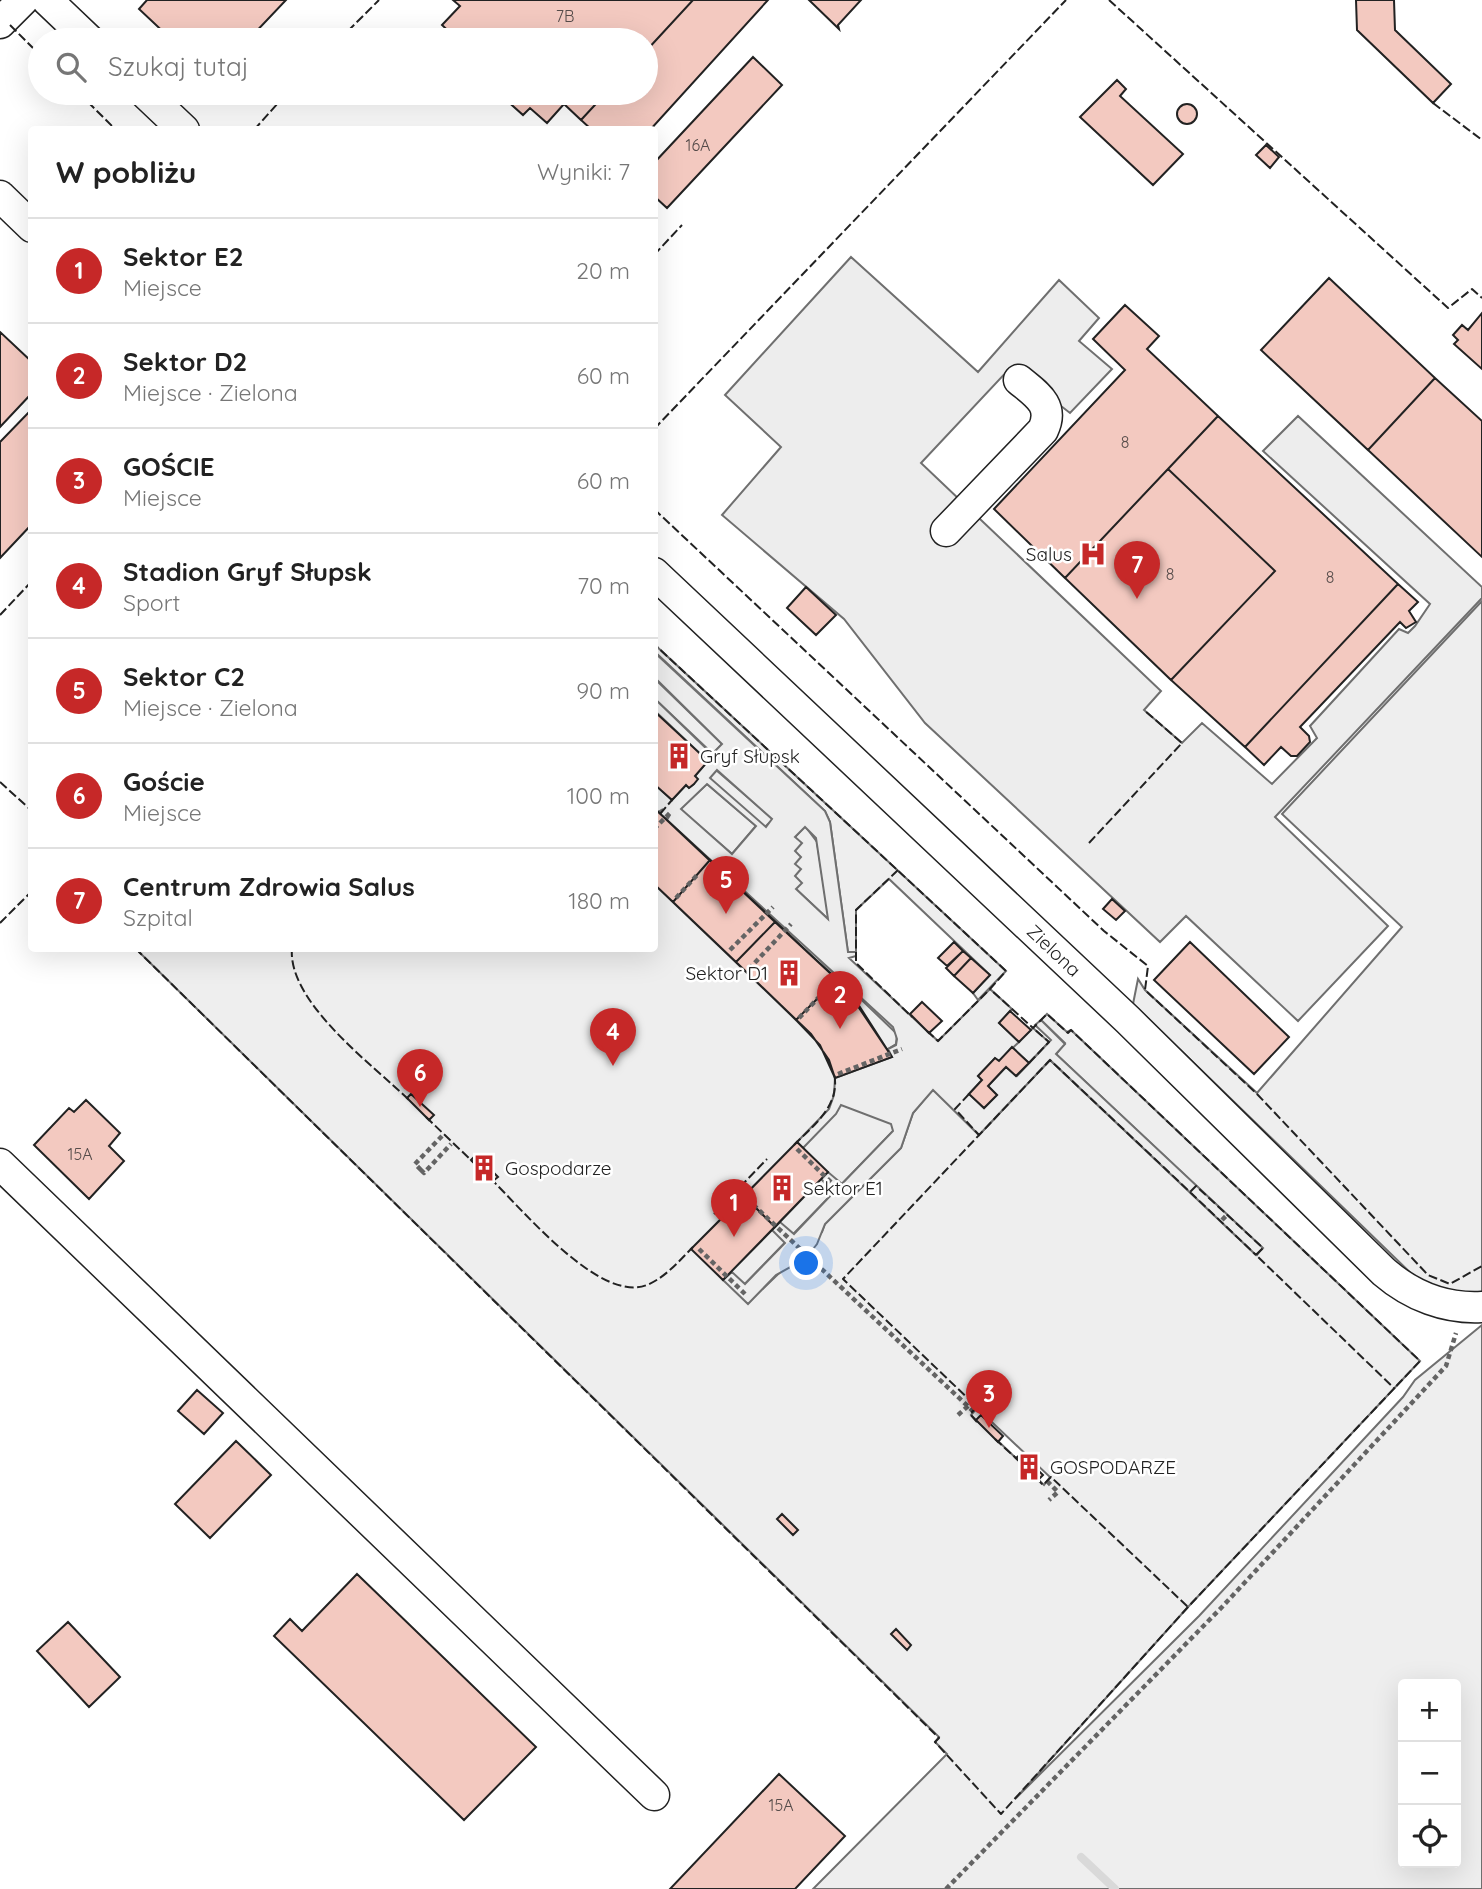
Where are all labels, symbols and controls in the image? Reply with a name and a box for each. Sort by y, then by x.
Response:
house number: 7B [556,6,574,26]
search box [28,28,658,105]
icon: search [52,48,90,86]
text: Szukaj tutaj [108,50,249,83]
house number: 16A [686,135,710,155]
text: W pobliżu [56,153,196,191]
text: Wyniki: 7 [537,157,630,186]
text: Sektor E2 [123,240,244,273]
text: 1 [75,256,83,285]
text: 20 m [576,256,630,285]
text: Miejsce [123,273,202,302]
text: Sektor D2 [123,345,247,378]
text: 2 [72,361,86,390]
text: 60 m [577,361,630,390]
text: Miejsce · Zielona [123,378,298,407]
house number: 8 [1121,432,1129,452]
text: GOŚCIE [123,450,215,483]
text: 3 [73,466,85,495]
text: 60 m [577,466,630,495]
text: Miejsce [123,483,202,512]
hospital icon: Salus [1078,539,1108,569]
pin: 7 [1114,541,1160,599]
place label: Salus [1026,542,1072,566]
text: Stadion Gryf Słupsk [123,555,372,588]
house number: 8 [1166,564,1174,584]
house number: 8 [1326,567,1334,587]
text: 4 [72,571,86,600]
text: 70 m [577,571,630,600]
text: Sport [123,588,180,617]
text: Sektor C2 [123,660,245,693]
text: 5 [72,676,86,705]
text: 90 m [576,676,630,705]
text: Miejsce · Zielona [123,693,298,722]
building icon: Gryf Słupsk [664,741,694,771]
place label: Gryf Słupsk [700,744,800,768]
text: Goście [123,765,205,798]
text: 6 [73,781,85,810]
text: 100 m [567,781,630,810]
text: Miejsce [123,798,202,827]
pin: 5 [703,856,749,914]
text: Centrum Zdrowia Salus [123,870,415,903]
text: 7 [73,886,85,915]
text: 180 m [568,886,630,915]
text: Szpital [123,903,193,932]
street label: Zielona [1022,919,1086,981]
building icon: Sektor D1 [774,958,804,988]
place label: Sektor D1 [685,961,768,985]
pin: 2 [817,971,863,1029]
pin: 4 [590,1008,636,1066]
pin: 6 [397,1049,443,1107]
house number: 15A [68,1144,93,1164]
building icon: Gospodarze [469,1153,499,1183]
place label: Gospodarze [505,1156,612,1180]
building icon: Sektor E1 [767,1173,797,1203]
place label: Sektor E1 [803,1176,883,1200]
pin: 1 [711,1179,757,1237]
your location [789,1246,823,1280]
pin: 3 [966,1370,1012,1428]
building icon: GOSPODARZE [1014,1452,1044,1482]
place label: GOSPODARZE [1050,1455,1176,1479]
map controls [1398,1679,1461,1868]
button: + [1398,1679,1461,1742]
button: − [1398,1742,1461,1805]
house number: 15A [769,1795,794,1815]
button: locate [1398,1805,1461,1868]

